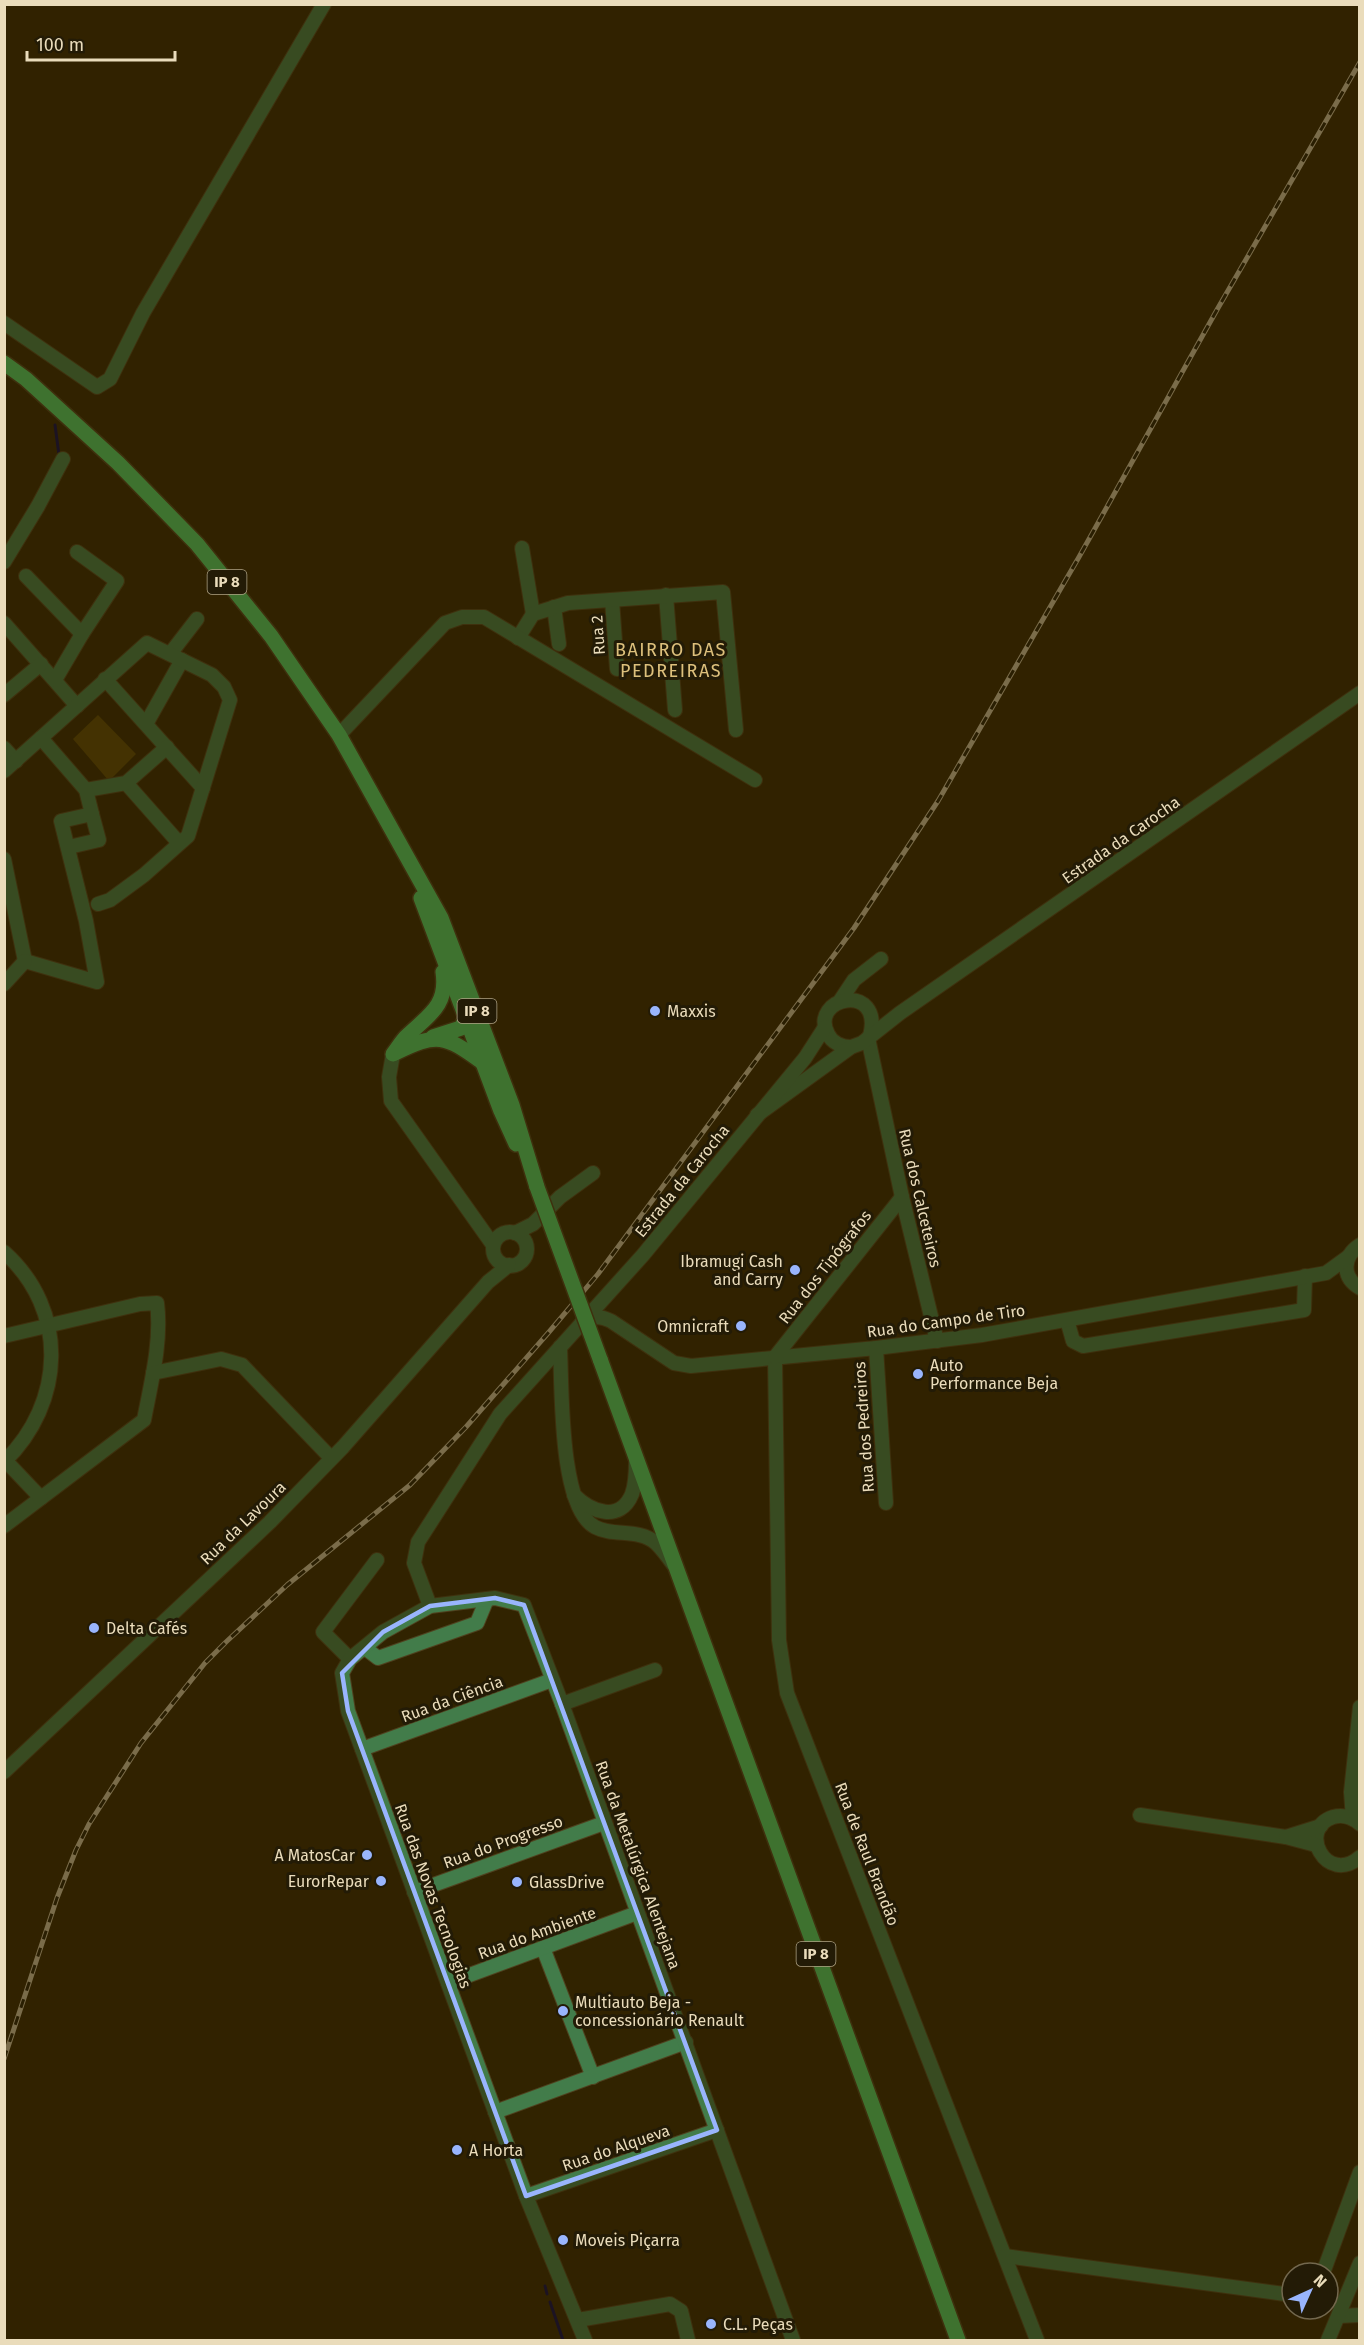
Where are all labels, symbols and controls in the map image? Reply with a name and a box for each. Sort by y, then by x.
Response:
scale bar [27,24,176,62]
text: 100 m [36,34,84,56]
road number: IP 8 [208,570,246,594]
street label: Rua 2 [587,614,609,656]
district label: BAIRRO DAS PEDREIRAS [615,639,727,682]
street label: Estrada da Carocha [1058,792,1184,888]
road number: IP 8 [458,999,496,1023]
place label: Maxxis [667,1002,716,1021]
marker: Maxxis [648,1004,662,1018]
street label: Estrada da Carocha [631,1121,733,1241]
street label: Rua dos Calceteiros [895,1127,945,1269]
street label: Rua dos Tipógrafos [775,1206,875,1328]
place label: Ibramugi Cash and Carry [680,1252,783,1289]
marker: Ibramugi Cash and Carry [788,1263,802,1277]
street label: Rua do Campo de Tiro [866,1300,1026,1342]
place label: Omnicraft [657,1317,729,1336]
marker: Omnicraft [734,1319,748,1333]
place label: Auto Performance Beja [930,1356,1058,1393]
street label: Rua dos Pedreiros [850,1361,878,1493]
marker: Auto Performance Beja [911,1367,925,1381]
street label: Rua da Lavoura [196,1477,290,1569]
place label: Delta Cafés [106,1619,187,1638]
marker: Delta Cafés [87,1621,101,1635]
street label: Rua da Ciência [399,1672,505,1726]
street label: Rua da Metalúrgica Alentejana [591,1758,685,1972]
street label: Rua de Raul Brandão [831,1780,903,1928]
street label: Rua das Novas Tecnologias [391,1801,475,1991]
street label: Rua do Progresso [441,1812,565,1872]
place label: A MatosCar [274,1846,356,1865]
marker: A MatosCar [360,1848,374,1862]
place label: EurorRepar [288,1872,370,1891]
place label: GlassDrive [529,1873,605,1892]
marker: EurorRepar [374,1874,388,1888]
marker: GlassDrive [510,1875,524,1889]
street label: Rua do Ambiente [475,1903,599,1963]
road number: IP 8 [796,1942,836,1966]
place label: Multiauto Beja - concessionário Renault [575,1993,744,2030]
marker: Multiauto Beja - concessionário Renault [556,2004,570,2018]
street label: Rua do Alqueva [560,2121,672,2175]
place label: A Horta [469,2141,523,2160]
marker: A Horta [450,2143,464,2157]
place label: Moveis Piçarra [575,2231,680,2251]
marker: Moveis Piçarra [556,2233,570,2247]
north arrow [1280,2261,1340,2321]
text: N [1310,2270,1331,2291]
place label: C.L. Peças [723,2315,793,2335]
marker: C.L. Peças [704,2317,718,2331]

